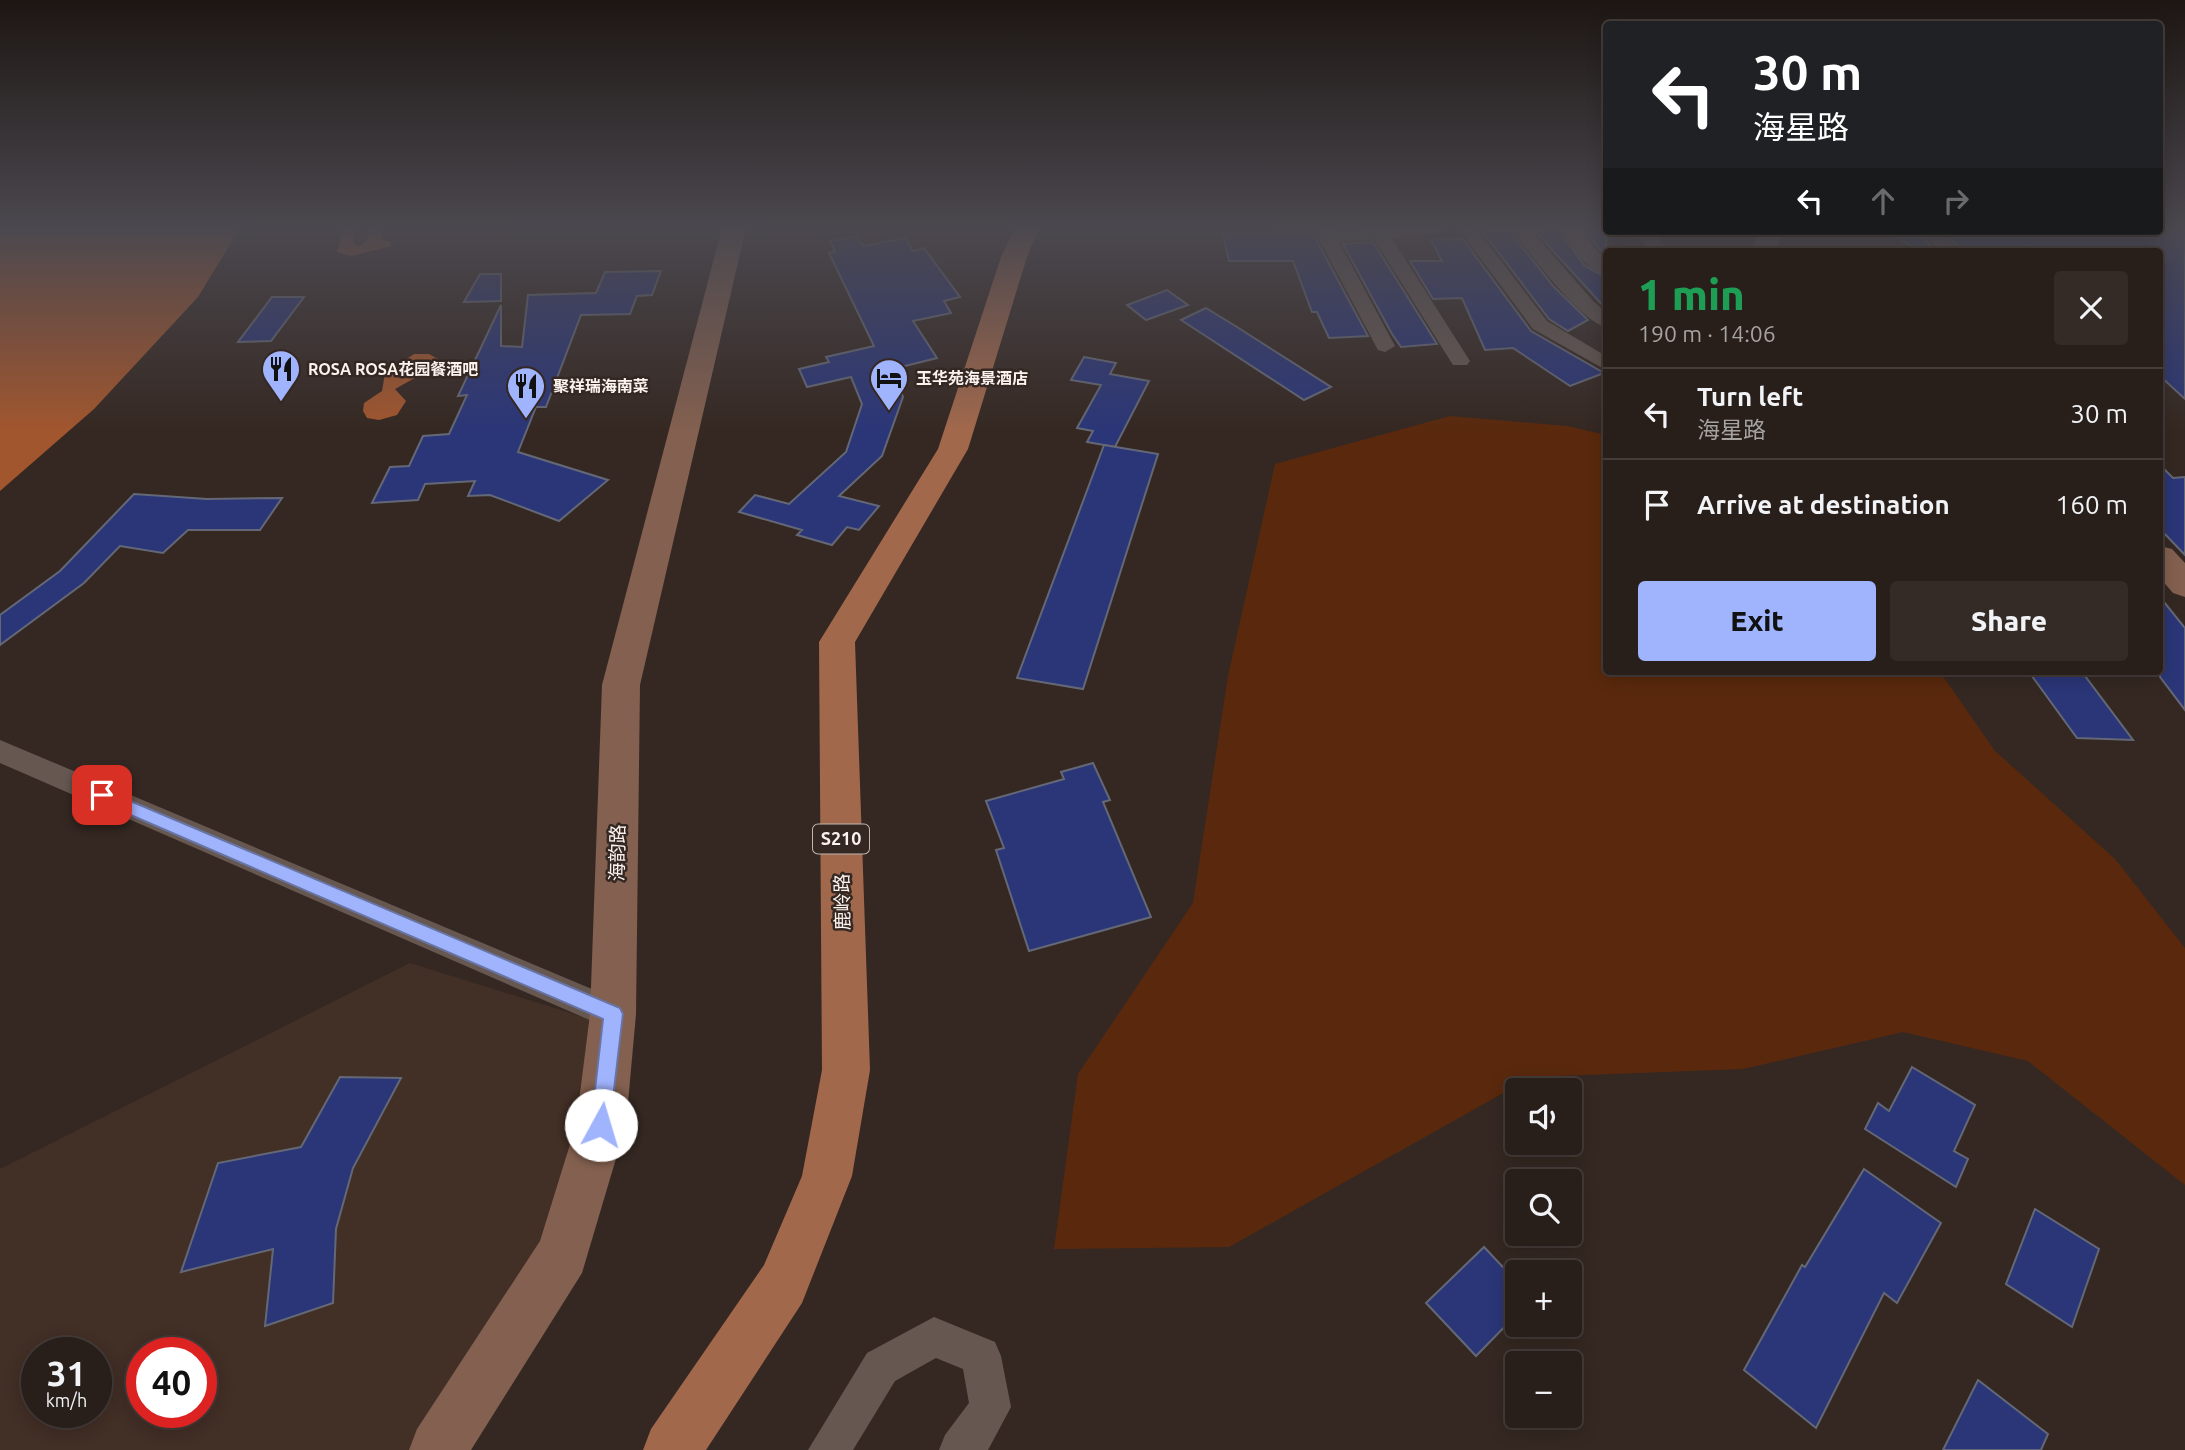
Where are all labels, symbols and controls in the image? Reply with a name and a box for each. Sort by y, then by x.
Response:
text: 30 m [1753,44,1862,99]
icon: left [1638,49,1729,140]
text: 海星路 [1753,109,1849,145]
icon: left [1791,182,1829,220]
icon: ahead [1864,182,1902,220]
icon: right [1937,182,1975,220]
text: 1 min [1638,271,1745,318]
button: close [2054,271,2128,345]
text: 190 m · 14:06 [1638,321,1776,346]
restaurant icon: ROSA ROSA花园餐酒吧 [260,348,302,403]
hotel icon: 玉华苑海景酒店 [868,357,910,412]
place label: ROSA ROSA花园餐酒吧 [308,360,478,378]
restaurant icon: 聚祥瑞海南菜 [505,365,547,420]
place label: 玉华苑海景酒店 [916,369,1028,387]
place label: 聚祥瑞海南菜 [553,377,649,395]
text: Turn left [1697,382,1803,411]
icon: left [1638,395,1676,433]
text: 30 m [2070,399,2128,428]
text: 海星路 [1697,417,1766,442]
icon: arrive [1638,486,1676,524]
text: Arrive at destination [1697,490,1950,519]
text: 160 m [2056,490,2128,519]
button: Exit [1638,581,1876,661]
button: Share [1890,581,2128,661]
pin [72,765,132,825]
icon: arrive [83,776,121,814]
street label: 海韵路 [606,824,628,882]
road number: S210 [813,824,869,854]
street label: 鹿岭路 [831,873,853,931]
map controls [1505,1078,1582,1428]
button: sound [1505,1078,1582,1155]
position arrow [564,1088,638,1162]
button: search [1505,1169,1582,1246]
button: + [1505,1260,1582,1337]
speed limit sign: 40 [126,1337,217,1428]
button: − [1505,1351,1582,1428]
text: 31 [47,1353,86,1393]
text: km/h [46,1390,87,1410]

